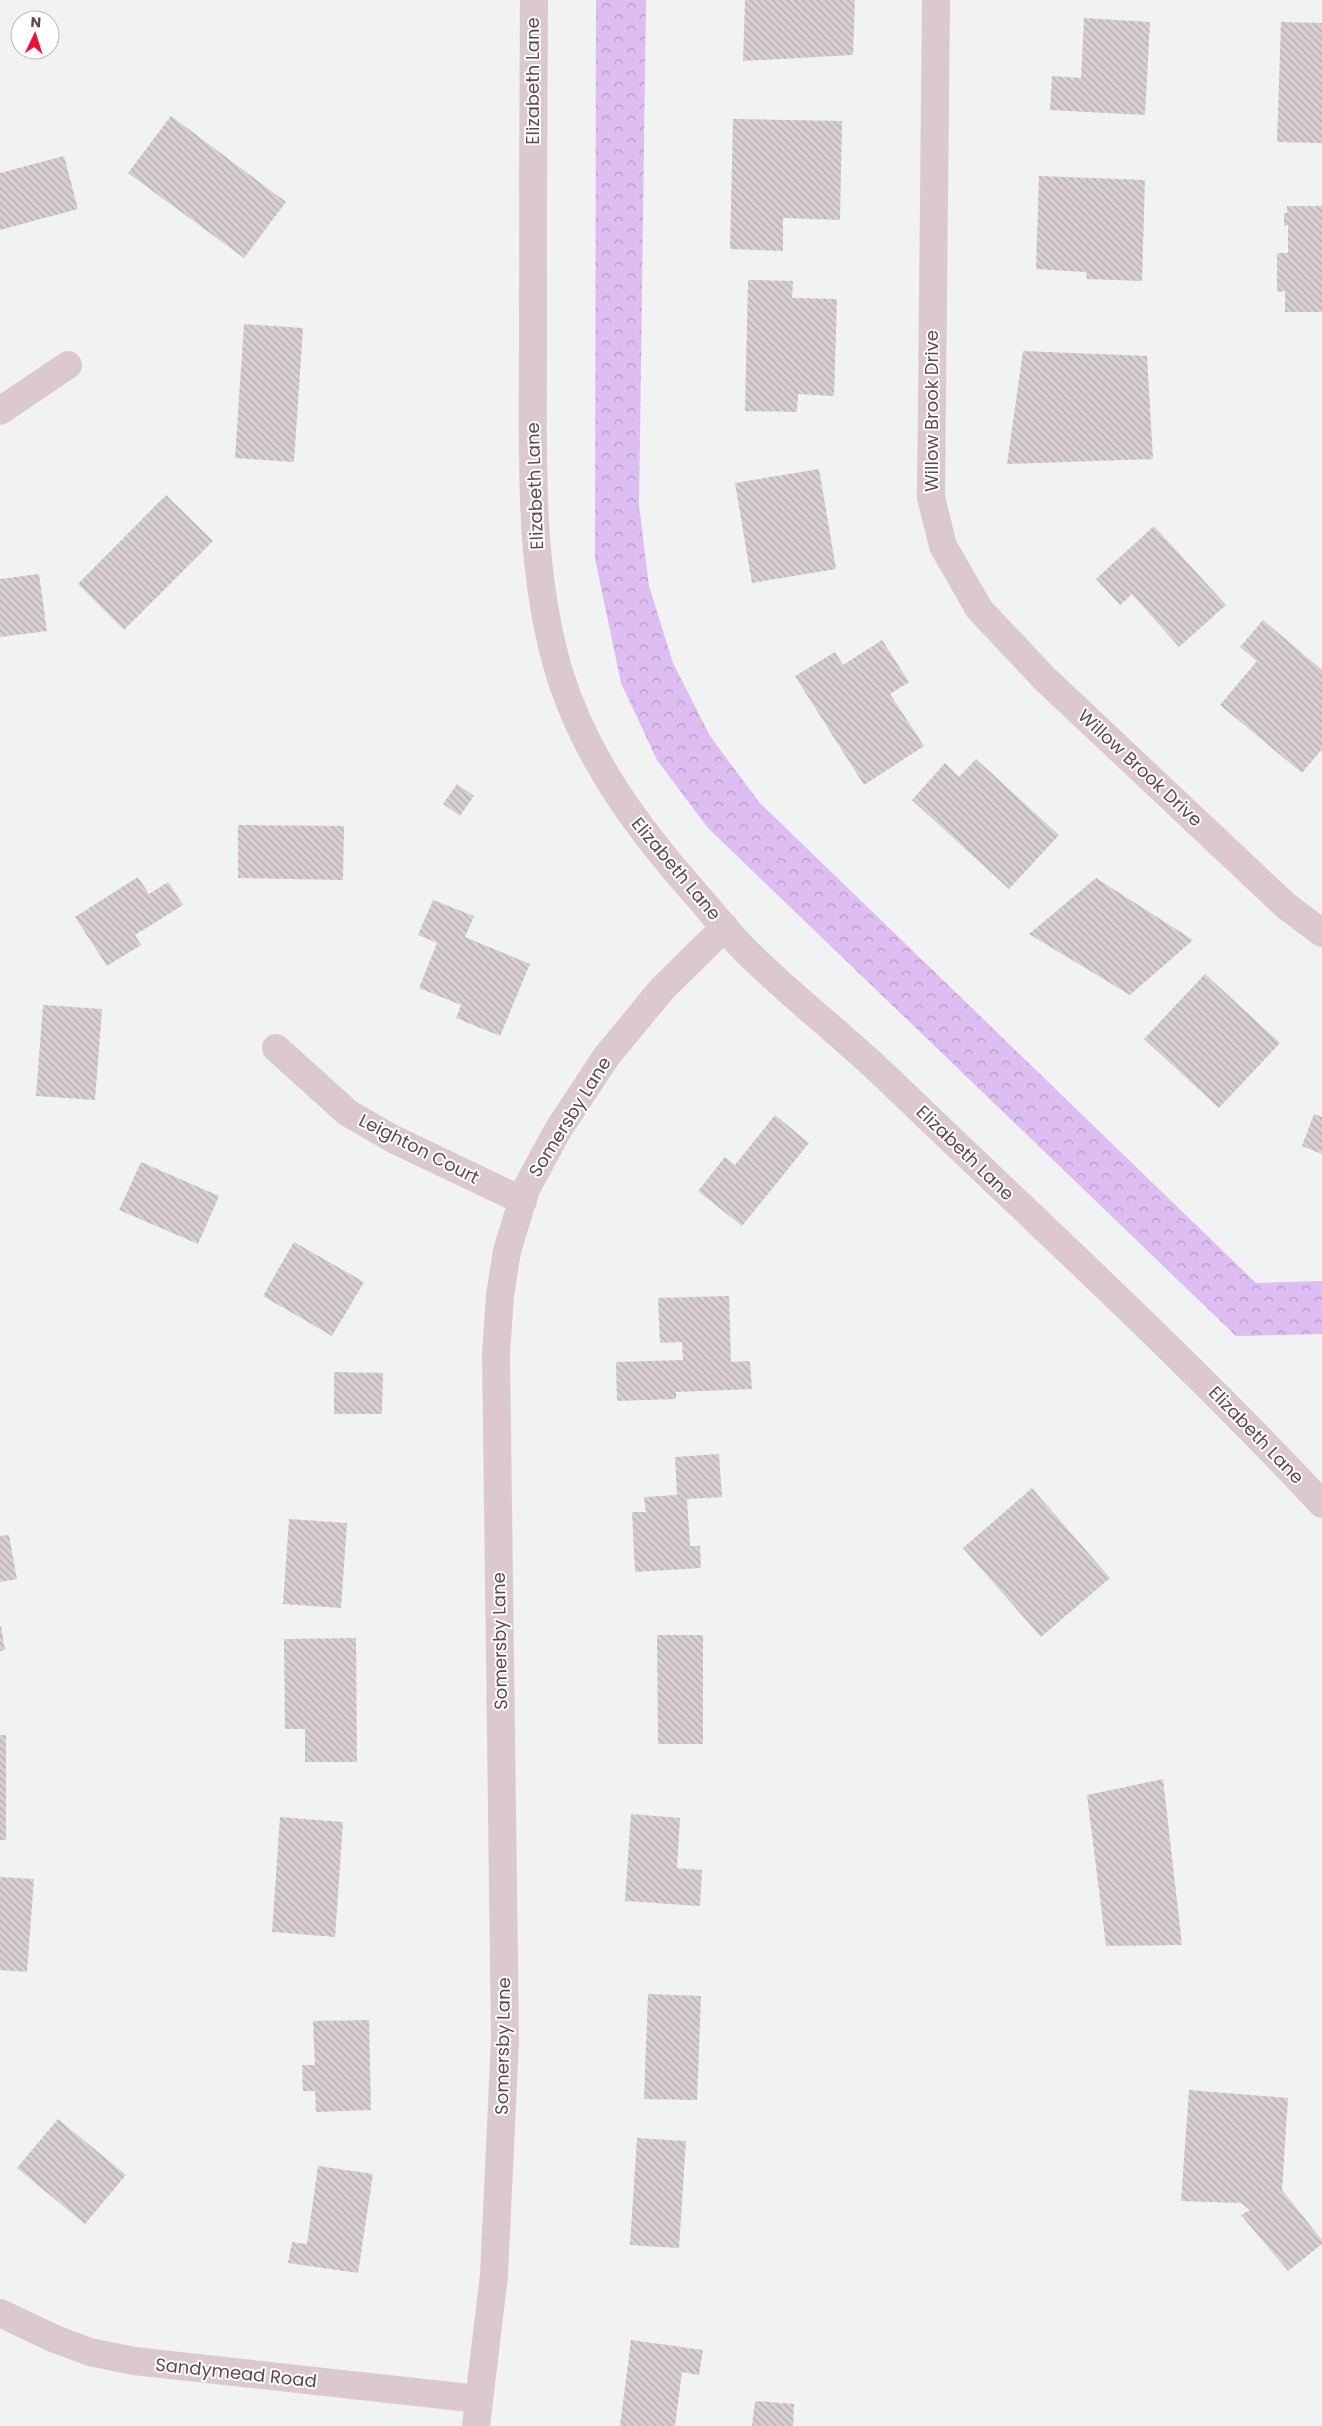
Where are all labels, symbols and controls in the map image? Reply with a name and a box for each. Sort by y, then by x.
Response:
north arrow [10,10,60,60]
text: N [30,12,42,32]
street label: Elizabeth Lane [520,17,545,145]
street label: Willow Brook Drive [919,330,944,492]
street label: Elizabeth Lane [520,422,549,550]
street label: Willow Brook Drive [1073,703,1208,832]
street label: Elizabeth Lane [626,812,727,925]
street label: Somersby Lane [523,1052,617,1182]
street label: Elizabeth Lane [911,1099,1020,1206]
street label: Leighton Court [355,1108,484,1190]
street label: Elizabeth Lane [1203,1380,1310,1489]
street label: Somersby Lane [486,1572,513,1710]
street label: Somersby Lane [489,1977,516,2115]
street label: Sandymead Road [154,2352,318,2393]

